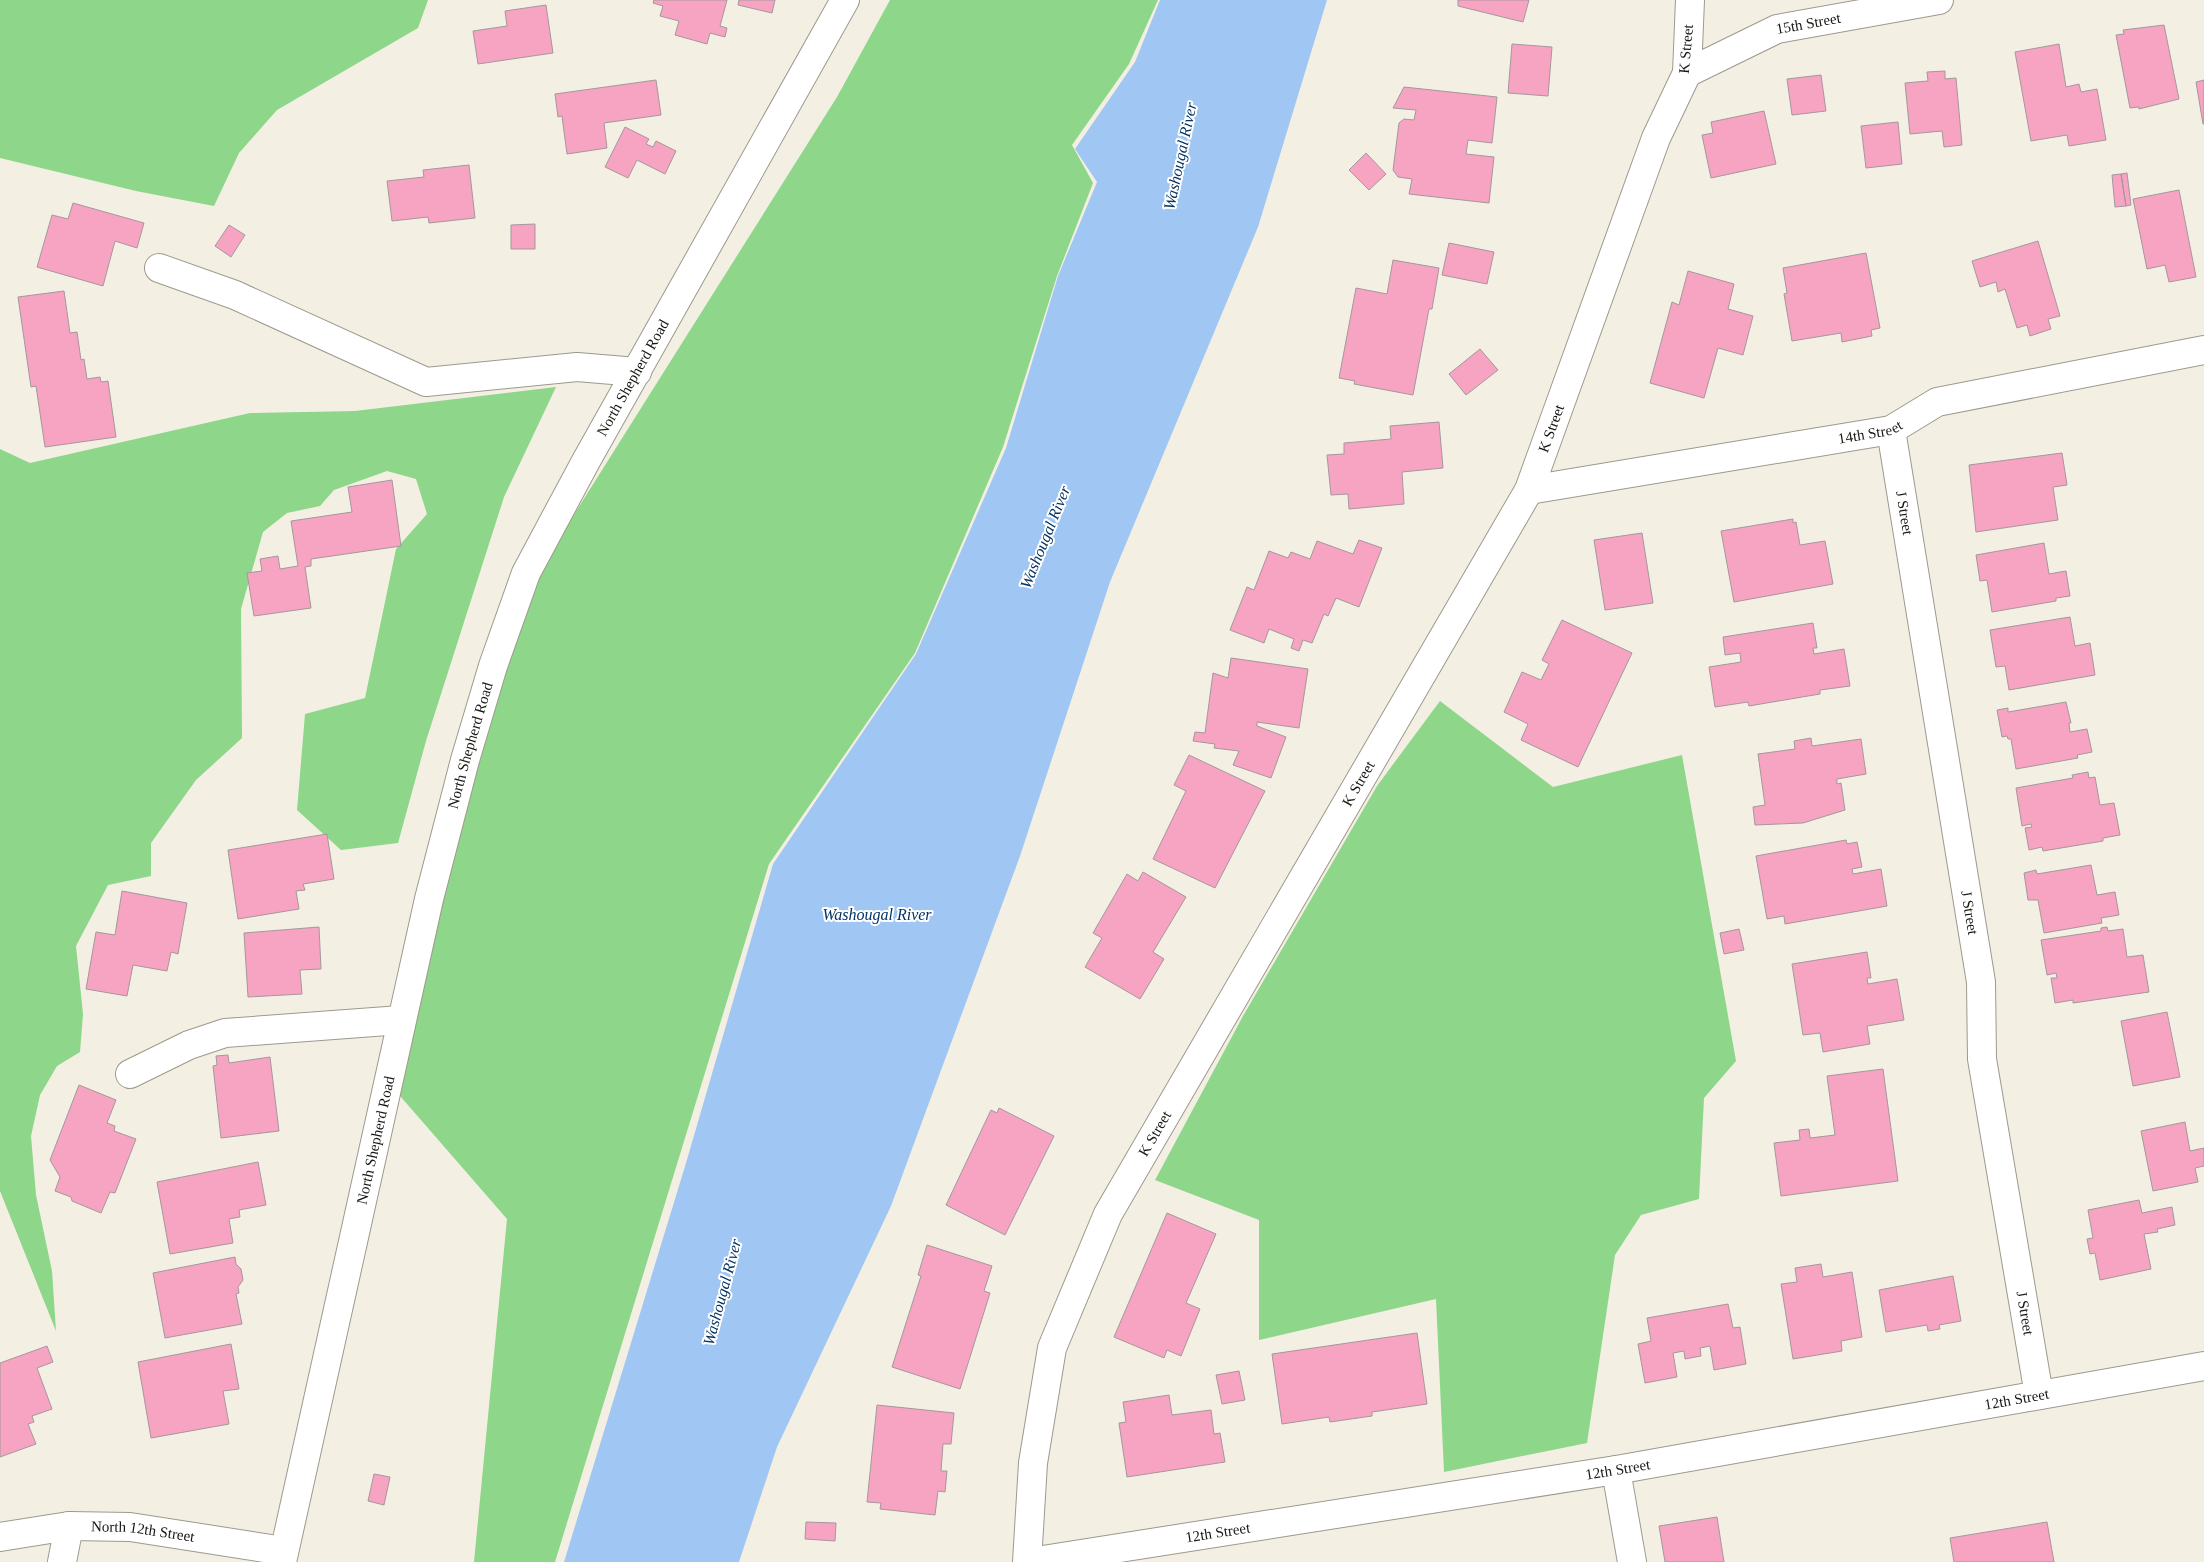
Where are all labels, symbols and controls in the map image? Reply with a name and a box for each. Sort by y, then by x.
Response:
street label: 15th Street [1775,10,1843,37]
street label: K Street [1676,23,1696,74]
water label: Washougal River [1160,100,1201,211]
street label: North Shepherd Road [594,316,672,439]
street label: K Street [1535,402,1567,454]
street label: 14th Street [1837,417,1906,447]
water label: Washougal River [1017,482,1075,591]
street label: J Street [1893,490,1916,537]
street label: North Shepherd Road [445,680,496,811]
street label: K Street [1339,757,1378,809]
street label: J Street [1958,889,1981,937]
water label: Washougal River [822,906,932,924]
street label: North Shepherd Road [354,1074,398,1206]
street label: K Street [1135,1107,1175,1159]
water label: Washougal River [700,1236,746,1347]
street label: J Street [2013,1290,2037,1337]
street label: 12th Street [1983,1385,2051,1413]
street label: 12th Street [1584,1456,1652,1483]
street label: North 12th Street [91,1518,197,1545]
street label: 12th Street [1184,1519,1252,1546]

